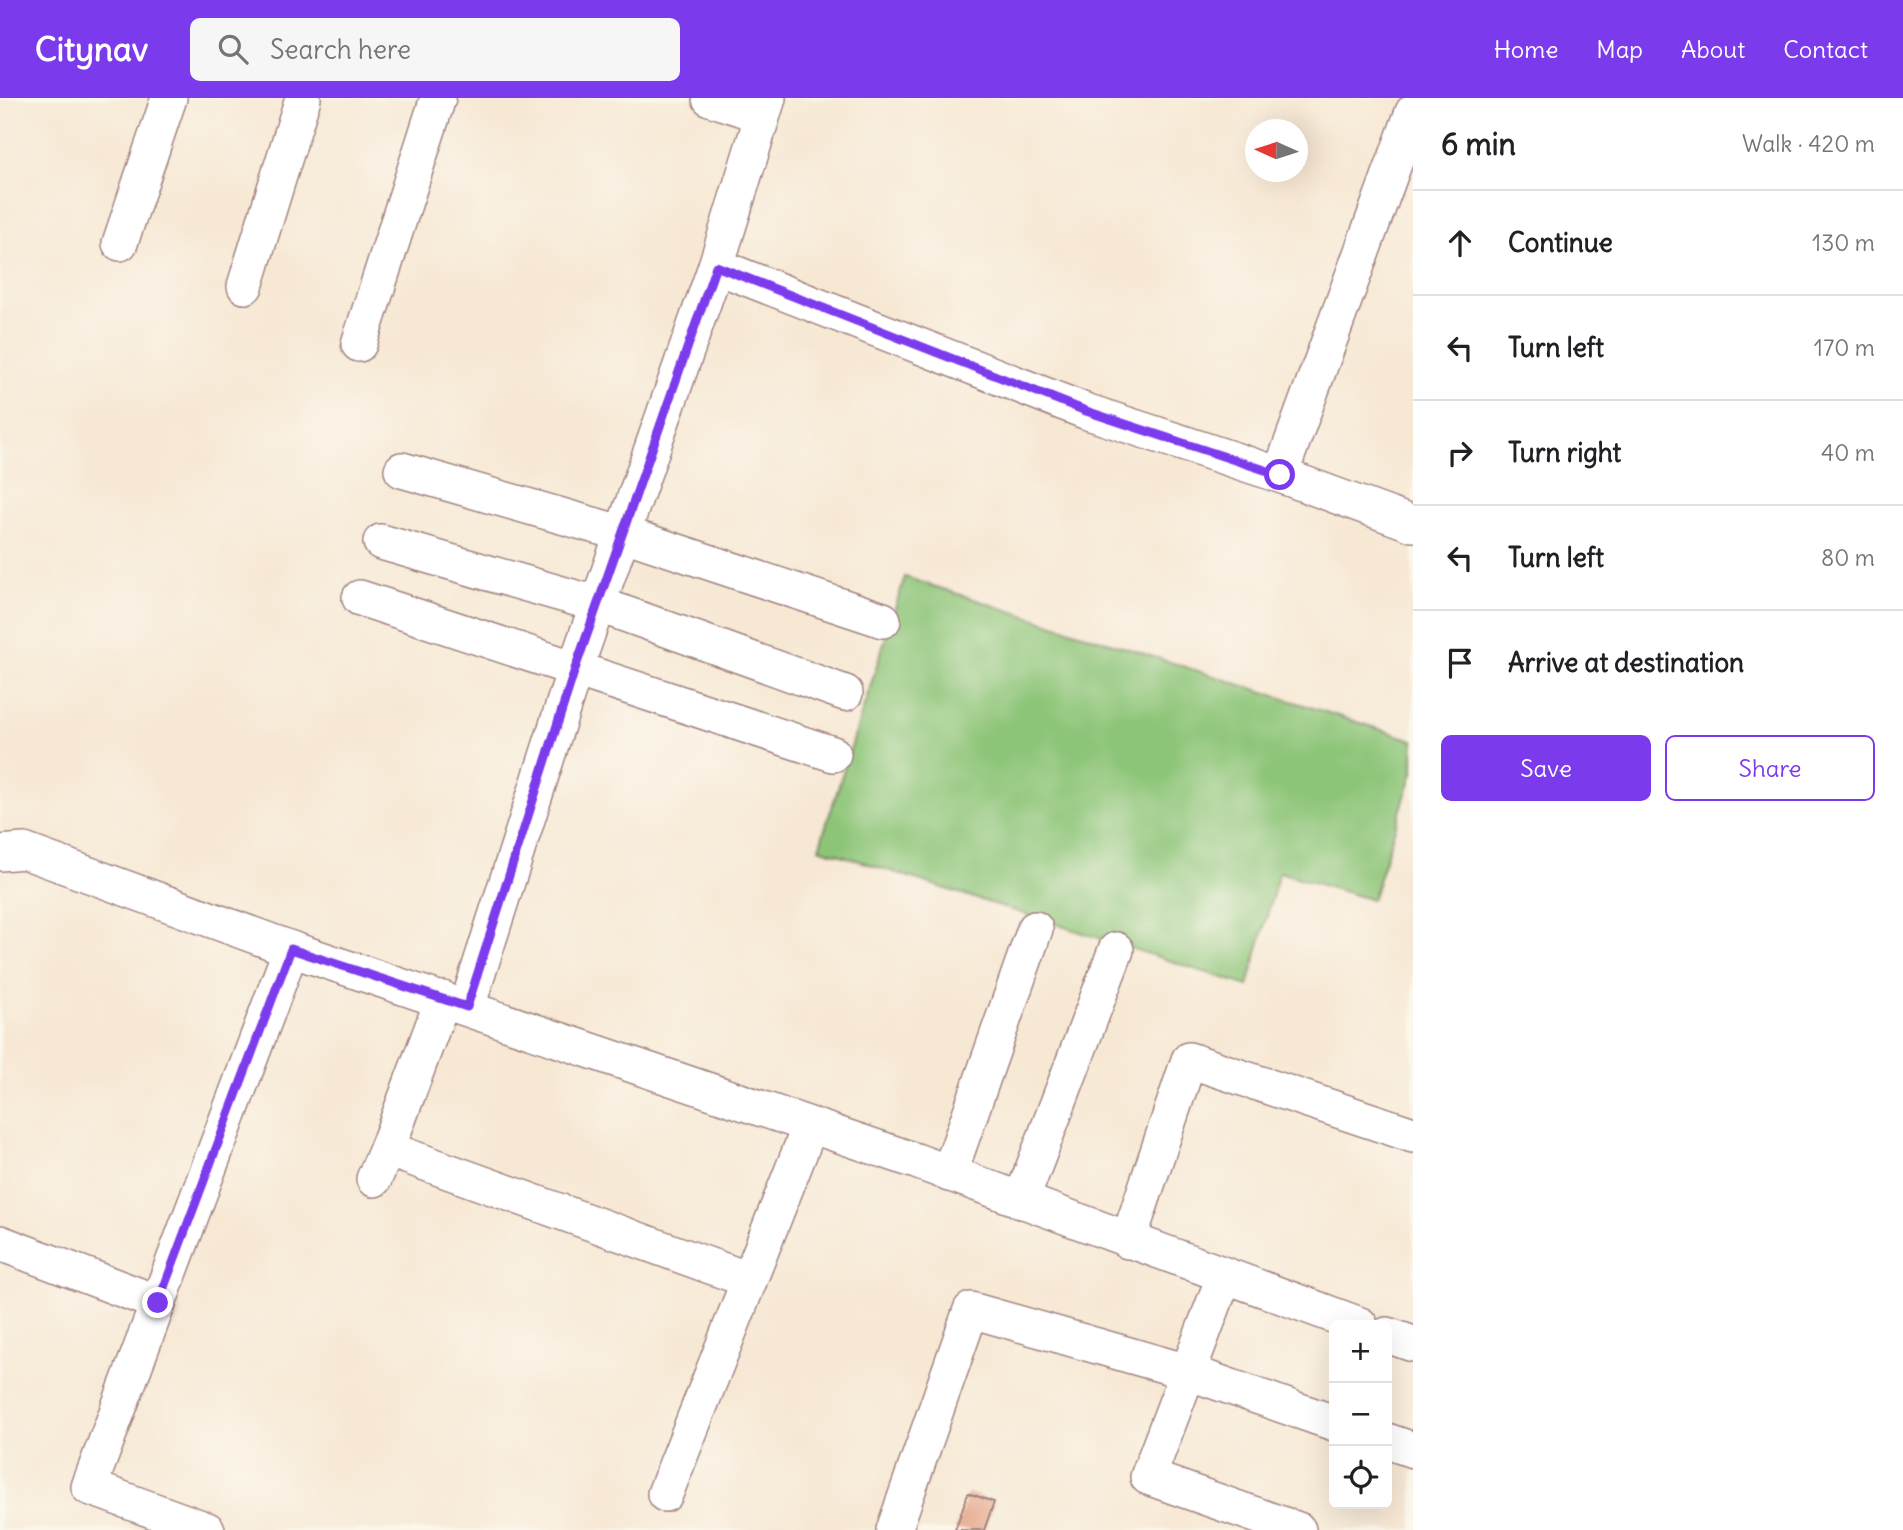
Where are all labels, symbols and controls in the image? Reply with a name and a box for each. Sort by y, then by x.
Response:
search box [190,18,680,81]
text: Citynav [35,28,148,70]
icon: search [214,30,252,68]
text: Search here [270,33,411,66]
text: Home [1494,34,1558,64]
text: Map [1596,34,1643,64]
text: About [1681,34,1745,64]
text: Contact [1783,34,1868,64]
north arrow [1245,119,1308,182]
text: 6 min [1441,125,1516,163]
text: Walk · 420 m [1742,129,1875,158]
icon: ahead [1441,224,1479,262]
text: Continue [1508,226,1613,259]
text: 130 m [1812,228,1875,257]
icon: left [1441,329,1479,367]
text: Turn left [1508,331,1604,364]
text: 170 m [1814,333,1875,362]
icon: right [1441,434,1479,472]
text: Turn right [1508,436,1621,469]
text: 40 m [1821,438,1875,467]
route start [1264,459,1295,490]
icon: left [1441,539,1479,577]
text: Turn left [1508,541,1604,574]
text: 80 m [1821,543,1875,572]
icon: arrive [1441,644,1479,682]
text: Arrive at destination [1508,646,1744,679]
button: Save [1441,735,1651,801]
button: Share [1665,735,1875,801]
route end [142,1287,173,1318]
map controls [1329,1320,1392,1509]
button: + [1329,1320,1392,1383]
button: − [1329,1383,1392,1446]
button: locate [1329,1446,1392,1509]

